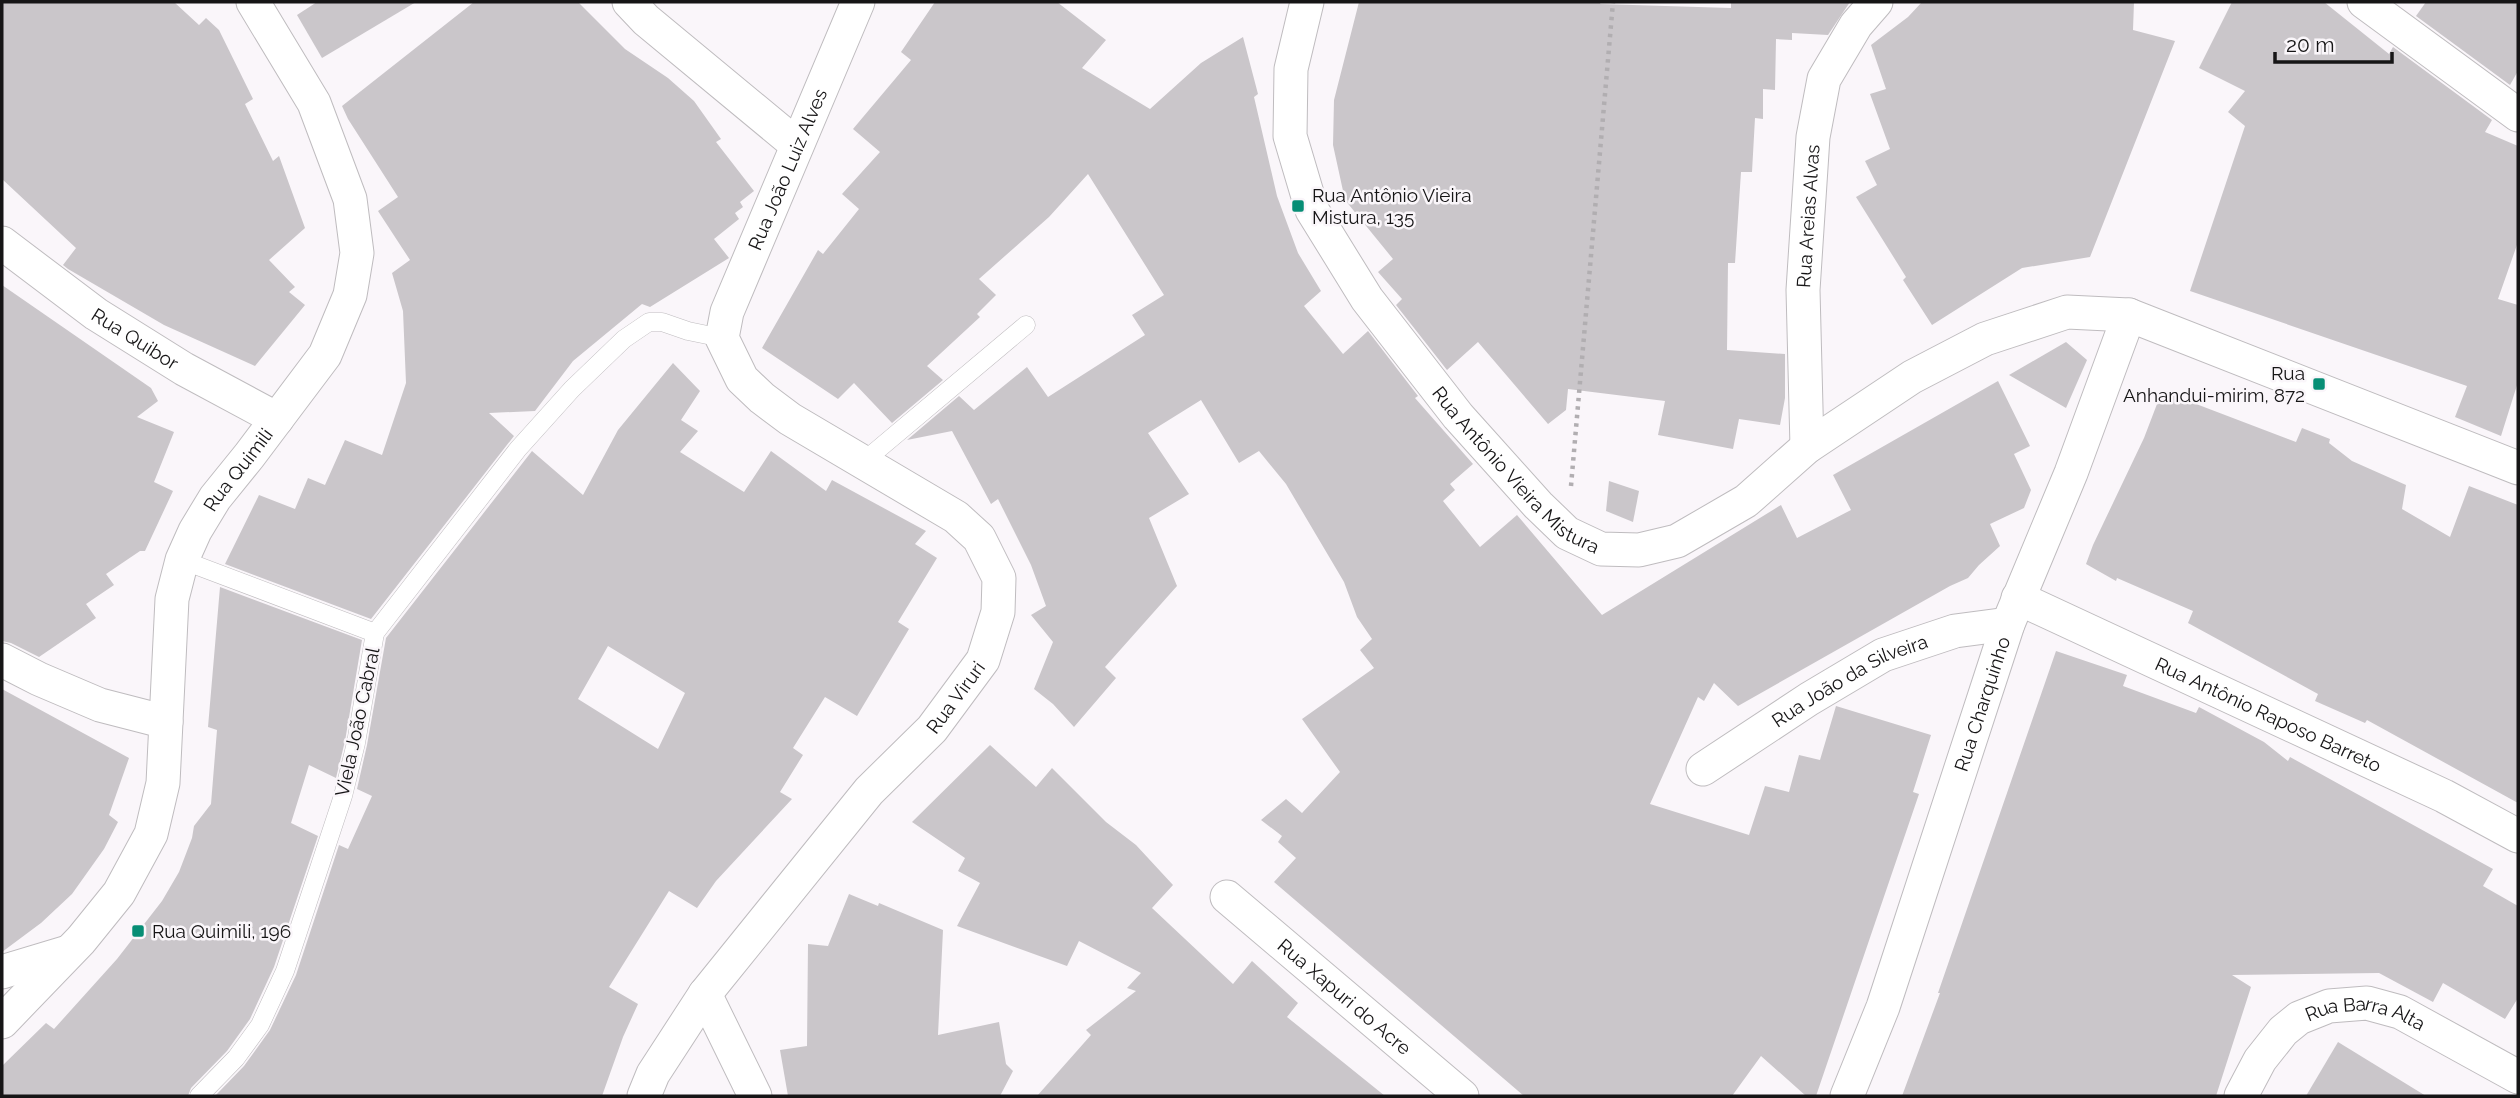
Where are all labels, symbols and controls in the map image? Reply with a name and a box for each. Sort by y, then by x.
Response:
scale bar [2275,21,2392,65]
text: 20 m [2286,32,2334,57]
street label: Rua João Luiz Alves [744,85,831,253]
street label: Rua Areias Alvas [1792,144,1823,289]
place label: Rua Antônio Vieira Mistura, 135 [1312,184,1472,228]
marker: Rua Antônio Vieira Mistura, 135 [1290,198,1306,214]
street label: Rua Quibor [88,303,183,374]
place label: Rua Anhandui-mirim, 872 [2123,362,2305,406]
marker: Rua Anhandui-mirim, 872 [2311,376,2327,392]
street label: Rua Antônio Vieira Mistura [1428,382,1603,558]
street label: Rua Quimili [199,424,277,515]
street label: Rua João da Silveira [1768,630,1930,732]
street label: Rua Charquinho [1950,634,2014,774]
street label: Viela João Cabral [330,645,384,799]
street label: Rua Antônio Raposo Barreto [2152,652,2385,776]
street label: Rua Viruri [922,657,989,738]
place label: Rua Quimili, 196 [152,920,291,942]
marker: Rua Quimili, 196 [130,923,146,939]
street label: Rua Xapuri do Acre [1273,934,1416,1059]
street label: Rua Barra Alta [2302,992,2429,1035]

